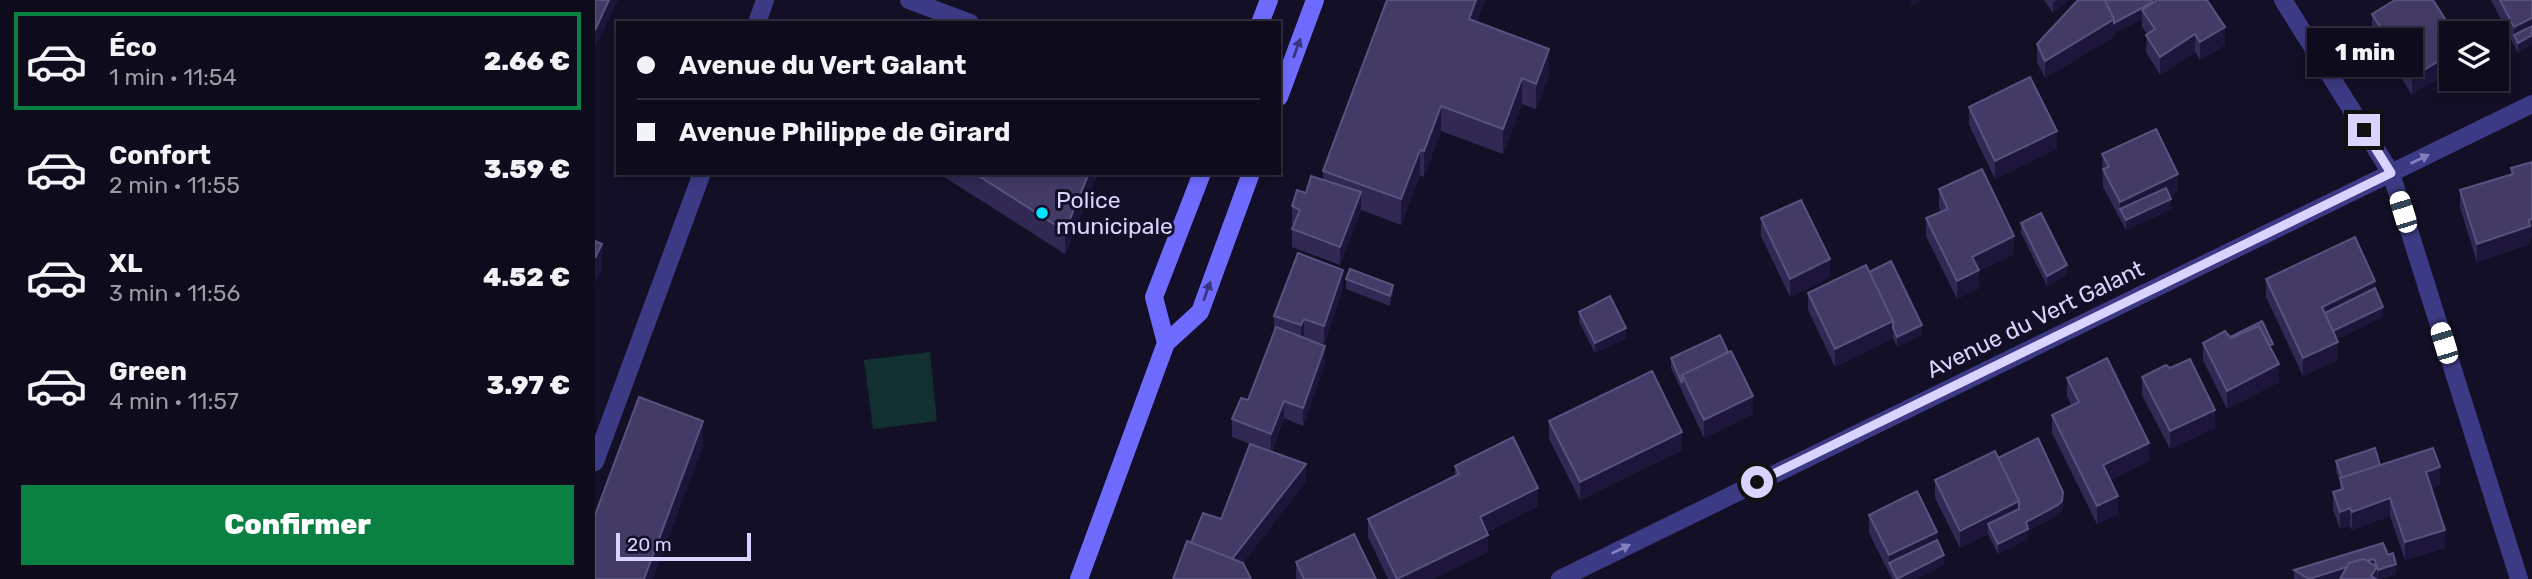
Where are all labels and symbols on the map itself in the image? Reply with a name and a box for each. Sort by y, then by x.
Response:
callout: 1 min [2306,29,2422,78]
one-way arrow [1292,38,1303,59]
route end [2348,114,2380,146]
one-way arrow [2410,153,2430,164]
place label: Police municipale [1056,186,1173,240]
car [2387,189,2420,235]
marker: Police municipale [1034,205,1050,221]
street label: Avenue du Vert Galant [1922,254,2148,384]
one-way arrow [1202,280,1213,301]
car [2428,320,2461,366]
route start [1741,466,1773,498]
scale bar [616,530,751,562]
one-way arrow [1611,543,1631,555]

